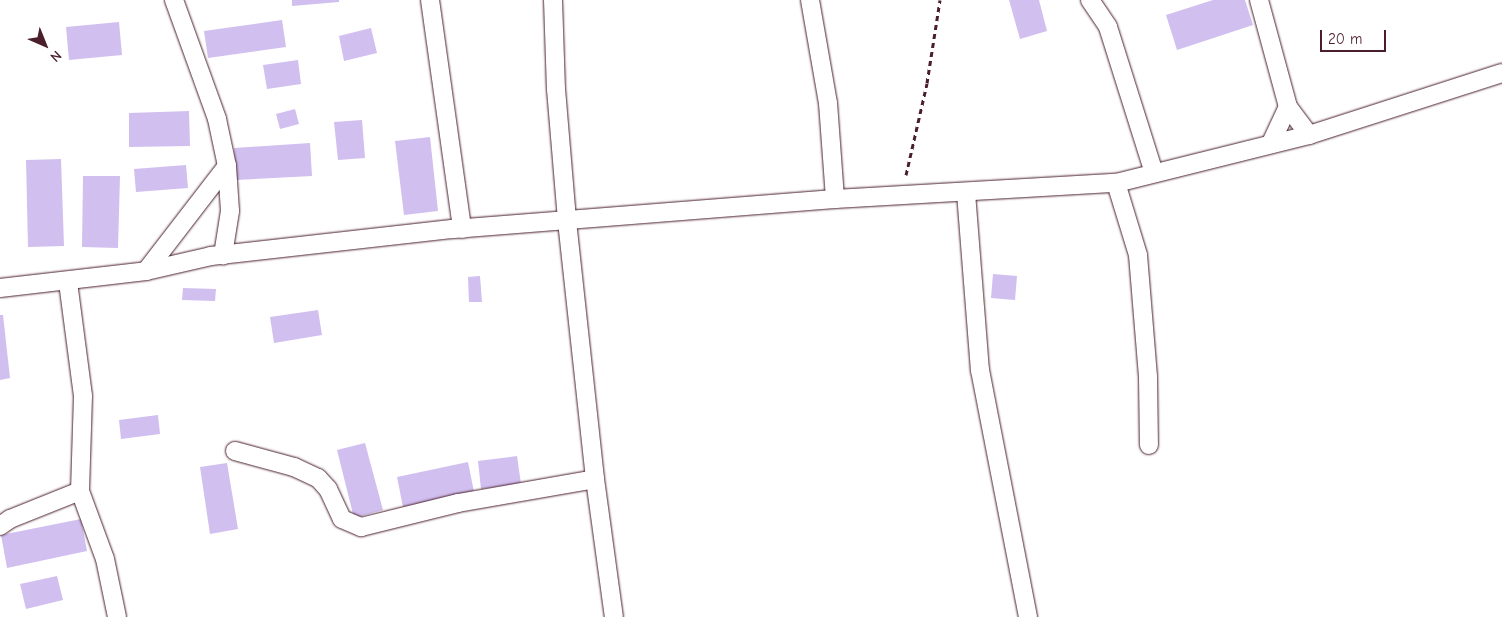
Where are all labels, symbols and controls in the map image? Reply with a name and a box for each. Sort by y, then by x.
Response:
north arrow [20,20,70,70]
scale bar [1322,20,1388,52]
text: 20 m [1328,30,1362,48]
text: N [47,47,65,65]

